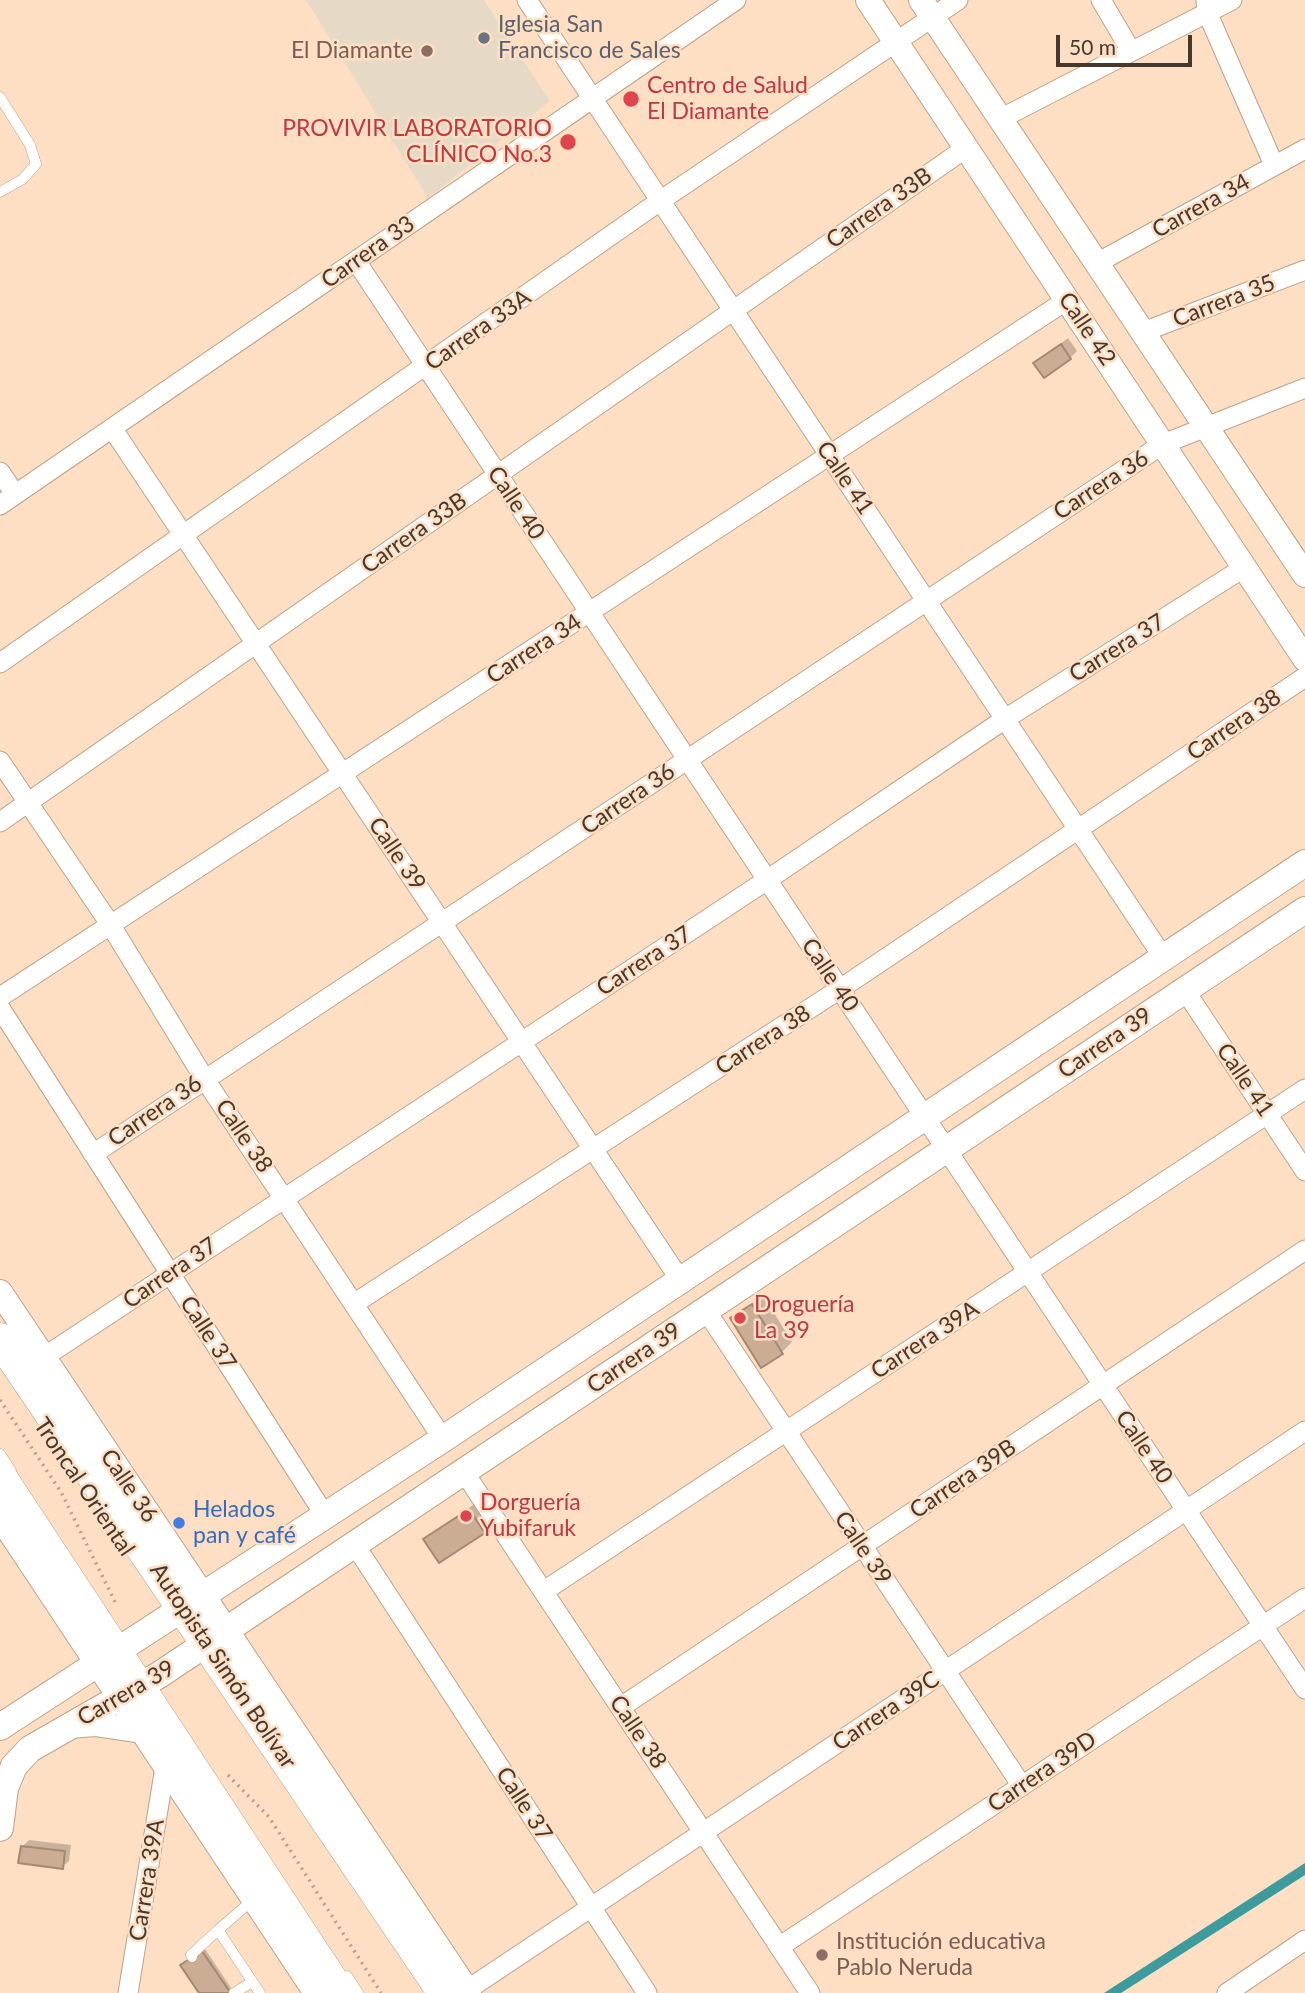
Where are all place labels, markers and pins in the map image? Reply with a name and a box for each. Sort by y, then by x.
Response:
place label: Iglesia San Francisco de Sales [498,11,681,65]
marker: Iglesia San Francisco de Sales [476,30,492,46]
place label: El Diamante [291,37,413,65]
marker: El Diamante [419,43,435,59]
place label: Centro de Salud El Diamante [647,72,808,126]
marker: Centro de Salud El Diamante [621,89,641,109]
place label: PROVIVIR LABORATORIO CLÍNICO No.3 [282,115,552,169]
marker: PROVIVIR LABORATORIO CLÍNICO No.3 [558,132,578,152]
place label: Droguería La 39 [754,1291,854,1345]
marker: Droguería La 39 [732,1310,748,1326]
place label: Dorguería Yubifaruk [480,1489,581,1543]
place label: Helados pan y café [193,1496,296,1550]
marker: Dorguería Yubifaruk [458,1508,474,1524]
marker: Helados pan y café [171,1515,187,1531]
place label: Institución educativa Pablo Neruda [836,1928,1046,1982]
marker: Institución educativa Pablo Neruda [814,1947,830,1963]

